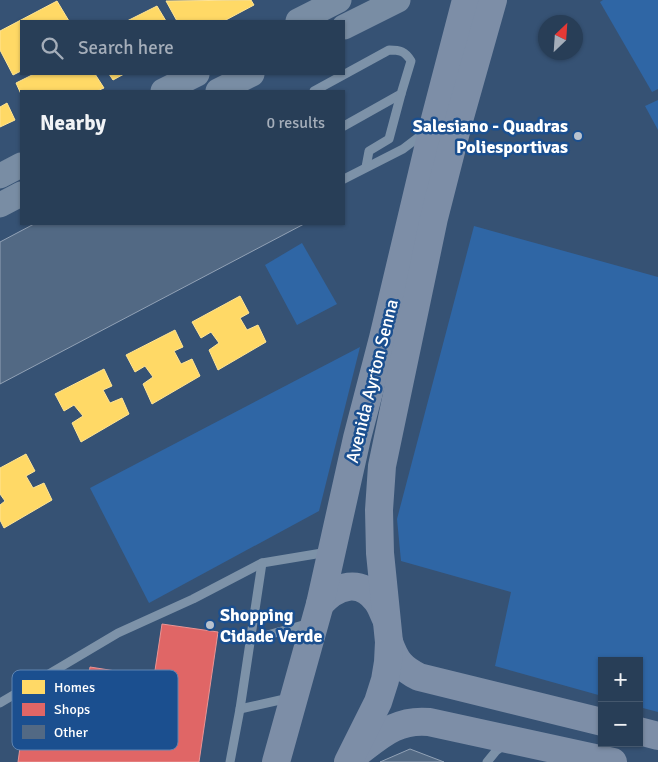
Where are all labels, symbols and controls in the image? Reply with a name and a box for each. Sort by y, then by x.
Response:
north arrow [538,15,583,60]
search box [20,20,345,75]
icon: search [38,34,66,62]
text: Search here [78,36,174,60]
text: Nearby [40,110,106,136]
text: 0 results [266,113,325,133]
place label: Salesiano - Quadras Poliesportivas [413,115,568,158]
marker: Salesiano - Quadras Poliesportivas [572,130,584,142]
street label: Avenida Ayrton Senna [341,297,403,465]
place label: Shopping Cidade Verde [220,604,322,647]
marker: Shopping Cidade Verde [204,619,216,631]
map controls [598,657,643,747]
button: + [598,657,643,702]
legend [12,670,178,750]
text: Homes [54,679,95,696]
text: Shops [54,701,90,718]
button: − [598,702,643,747]
text: Other [54,724,89,741]

